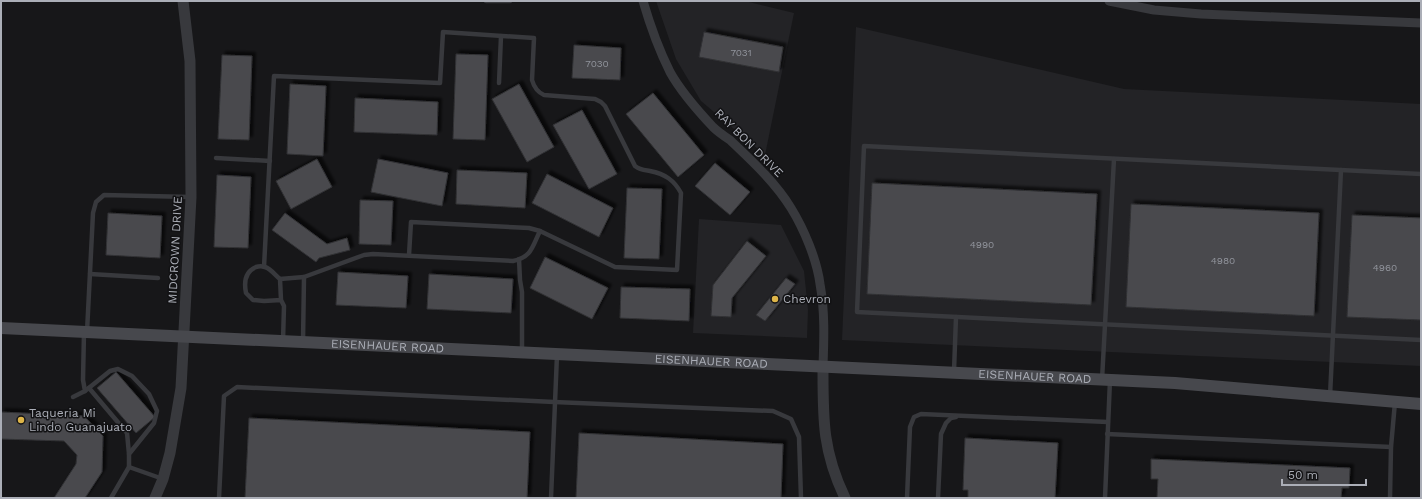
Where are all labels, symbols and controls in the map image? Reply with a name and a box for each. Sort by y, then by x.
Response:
house number: 7031 [730,47,752,58]
house number: 7030 [585,58,609,69]
street label: RAY BON DRIVE [712,106,786,180]
street label: MIDCROWN DRIVE [165,196,185,304]
house number: 4990 [970,239,994,250]
house number: 4980 [1211,255,1235,266]
house number: 4960 [1373,262,1397,273]
place label: Chevron [783,292,831,306]
marker: Chevron [770,294,780,304]
street label: EISENHAUER ROAD [331,336,444,356]
street label: EISENHAUER ROAD [654,352,768,371]
street label: EISENHAUER ROAD [978,367,1092,386]
place label: Taqueria Mi Lindo Guanajuato [29,406,132,434]
marker: Taqueria Mi Lindo Guanajuato [16,415,26,425]
scale bar [1282,461,1366,487]
text: 50 m [1288,468,1318,482]

